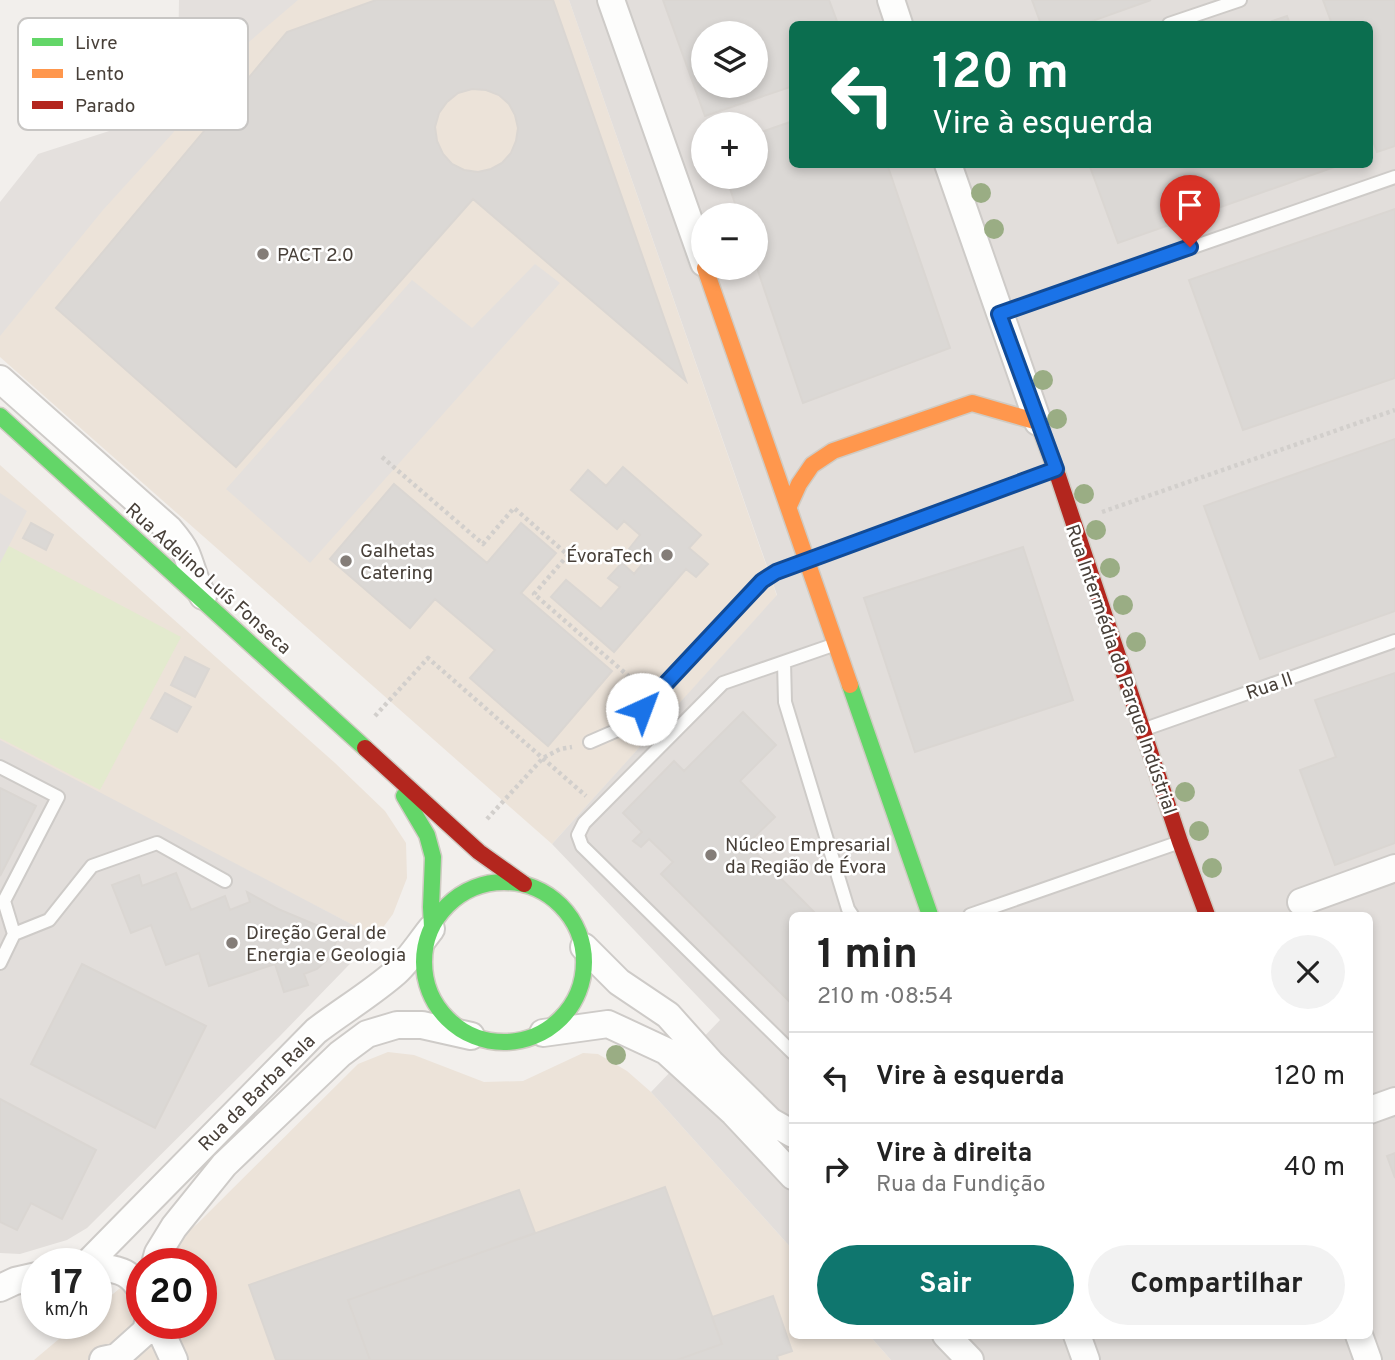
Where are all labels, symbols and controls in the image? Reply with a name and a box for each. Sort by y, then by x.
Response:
legend [18,18,248,130]
map controls [691,21,768,280]
button: layers [691,21,768,98]
text: Livre [75,32,118,56]
text: 120 m [932,44,1069,106]
icon: left [817,49,908,140]
text: Lento [75,63,124,87]
text: Parado [75,95,135,119]
text: Vire à esquerda [932,105,1153,145]
button: + [691,112,768,189]
pin [1160,175,1220,247]
icon: arrive [1171,186,1209,224]
button: − [691,203,768,280]
place label: PACT 2.0 [277,244,354,268]
marker: PACT 2.0 [255,246,271,262]
street label: Rua Adelino Luís Fonseca [120,499,296,660]
street label: Rua Intermédia do Parque Indústrial [1059,522,1181,818]
place label: Galhetas Catering [360,540,435,586]
place label: ÉvoraTech [566,544,653,569]
marker: ÉvoraTech [659,547,675,563]
marker: Galhetas Catering [338,553,354,569]
street label: Rua II [1243,668,1296,706]
position arrow [605,672,679,746]
place label: Núcleo Empresarial da Região de Évora [725,834,891,880]
marker: Núcleo Empresarial da Região de Évora [703,847,719,863]
place label: Direção Geral de Energia e Geologia [246,922,406,968]
text: 1 min [817,930,918,983]
marker: Direção Geral de Energia e Geologia [224,935,240,951]
button: close [1271,935,1345,1009]
text: 210 m · 08:54 [817,983,953,1012]
street label: Rua da Barba Rala [194,1030,321,1157]
icon: left [817,1059,855,1097]
text: Vire à esquerda [876,1061,1064,1094]
text: 120 m [1275,1061,1345,1094]
text: Vire à direita [876,1138,1032,1171]
icon: right [817,1150,855,1188]
text: 40 m [1284,1152,1345,1185]
text: Rua da Fundição [876,1171,1046,1200]
button: Sair [817,1245,1074,1325]
button: Compartilhar [1088,1245,1345,1325]
speed limit sign: 20 [126,1248,217,1339]
text: 17 [50,1262,83,1306]
text: km/h [45,1299,88,1322]

